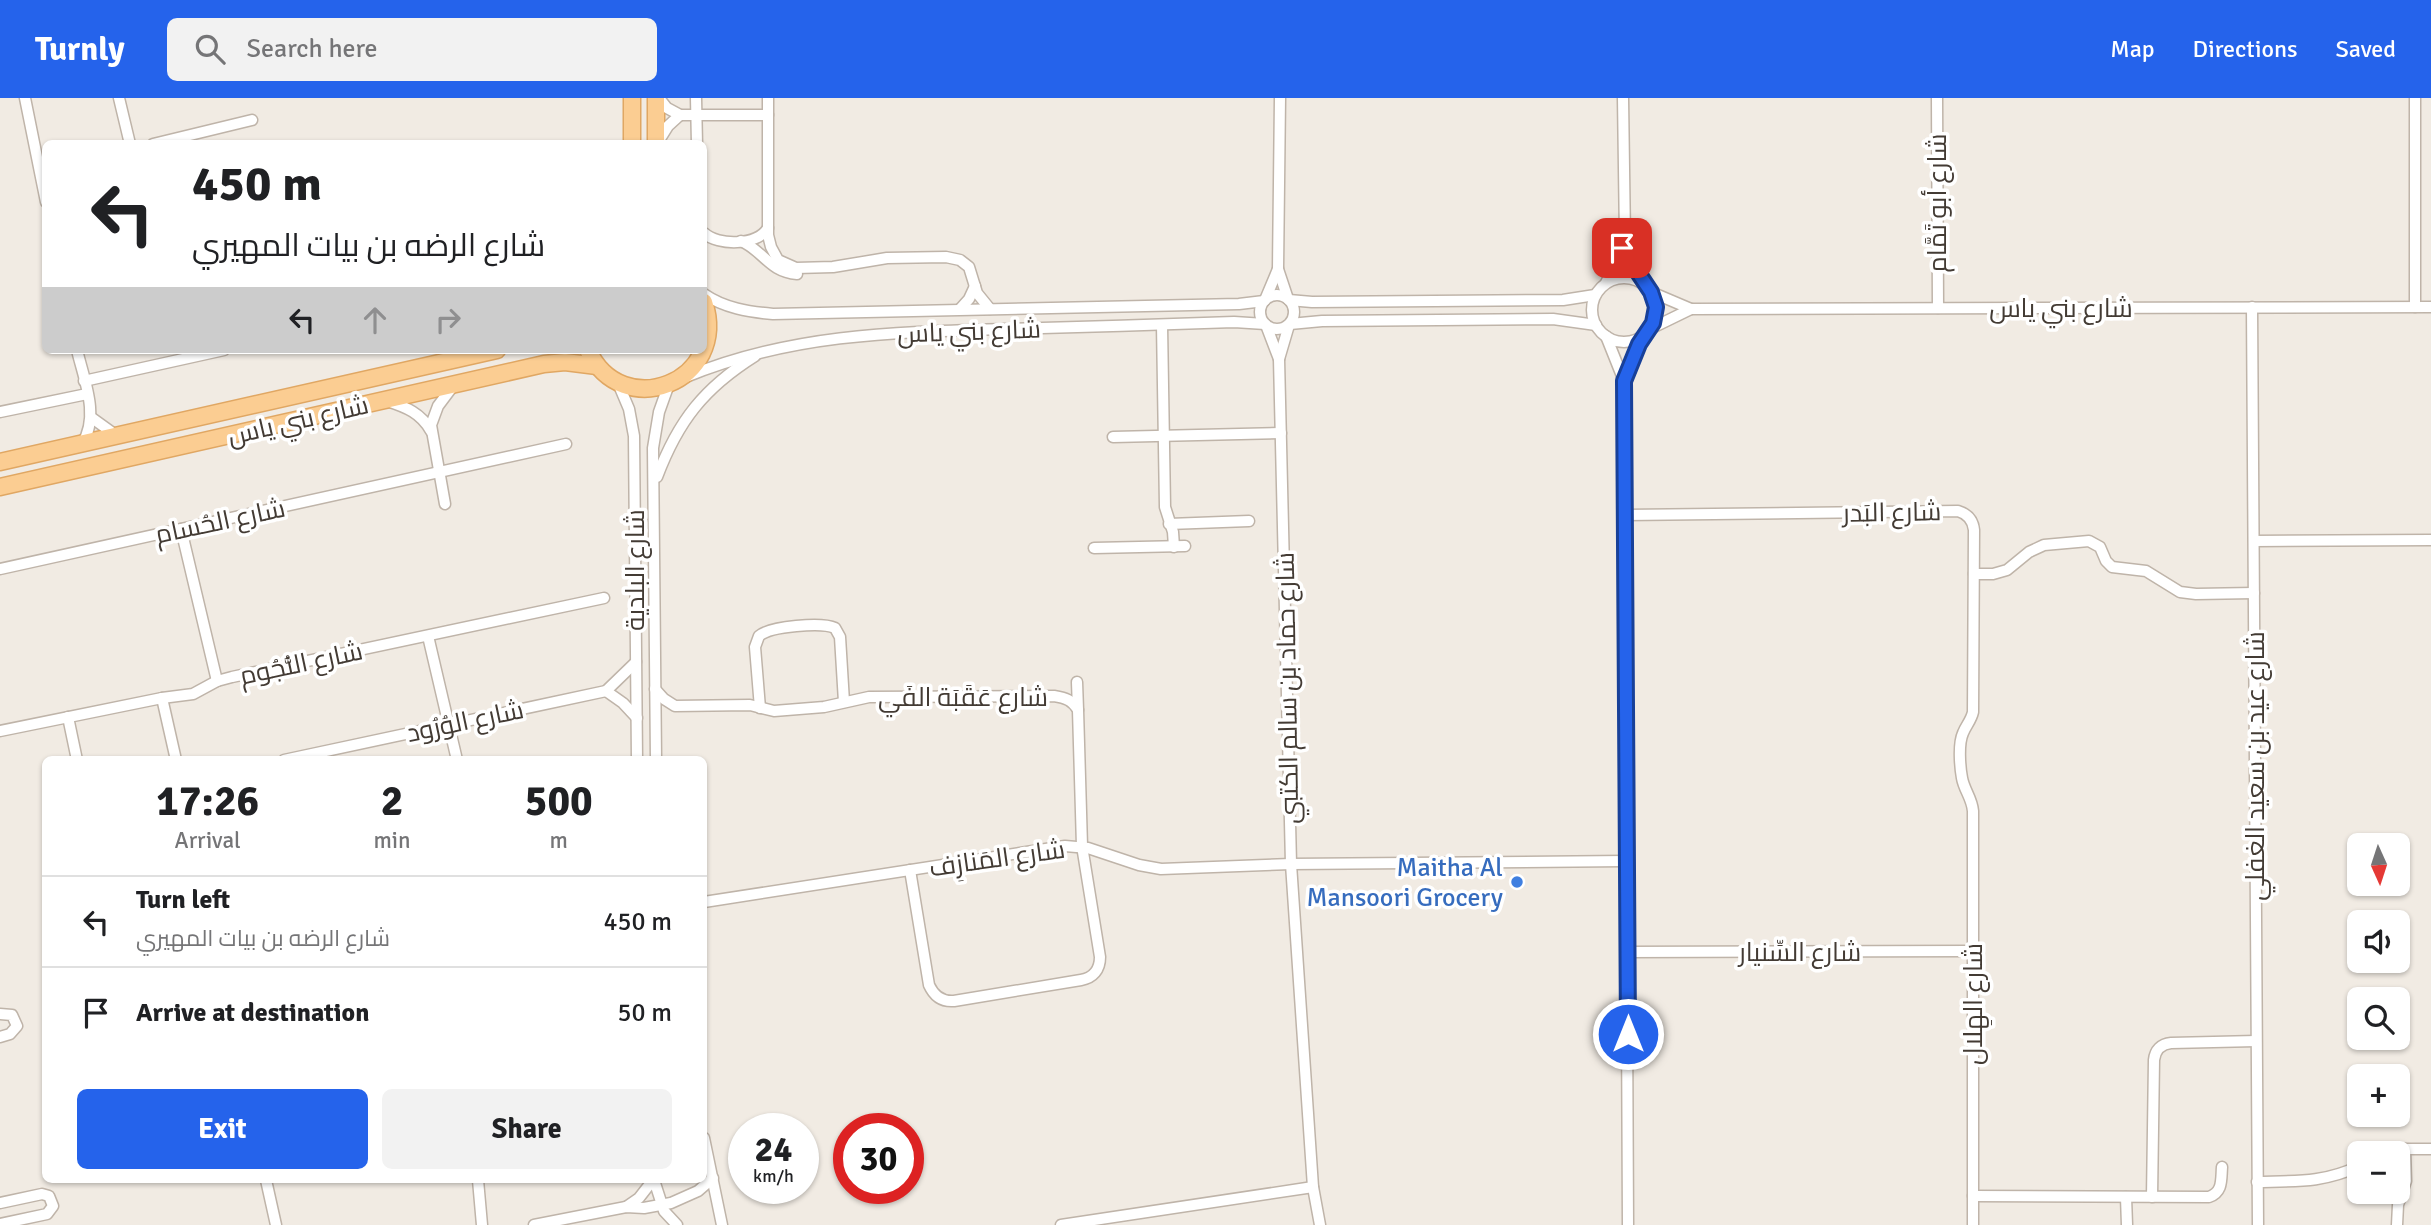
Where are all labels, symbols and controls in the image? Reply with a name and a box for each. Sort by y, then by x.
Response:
search box [167,18,657,81]
text: Turnly [35,29,125,70]
icon: search [191,30,229,68]
text: Search here [247,33,378,65]
text: Map [2110,34,2155,64]
text: Directions [2193,34,2298,64]
text: Saved [2336,34,2396,64]
street label: شارع أبو تَمَّام [1920,133,1955,273]
text: 450 m [192,154,322,214]
icon: left [77,168,168,259]
pin [1592,218,1652,278]
text: شارع الرضه بن بيات المهيري [192,226,545,265]
icon: arrive [1603,229,1641,267]
street label: شارع بني ياس [1989,293,2133,329]
icon: left [283,301,321,339]
icon: ahead [356,301,394,339]
icon: right [429,301,467,339]
street label: شارع بني ياس [897,314,1042,354]
street label: شارع بني ياس [225,389,373,457]
street label: شارع الحُسام [152,493,288,552]
street label: شارع البَدر [1840,496,1942,530]
street label: شارع البلدية [620,509,652,631]
street label: شارع حماد بن سالم الكتبي [1270,552,1310,824]
street label: شارع عيد بن سعيد الغفلي [2240,631,2276,901]
street label: شارع النُّجُوم [237,635,366,694]
street label: شارع عَقَبَة الفَي [878,682,1048,718]
street label: شارع الوُرُود [404,694,527,750]
text: 17:26 [156,776,259,827]
text: 2 [381,776,403,827]
text: 500 [525,776,593,827]
text: Arrival [175,826,241,855]
text: min [373,826,411,855]
text: m [550,826,568,855]
north arrow [2347,833,2410,896]
map controls [2347,833,2410,1204]
street label: شارع المَنازِف [927,834,1067,885]
place label: Maitha Al Mansoori Grocery [1307,852,1503,914]
marker: Maitha Al Mansoori Grocery [1509,874,1525,890]
text: Turn left [136,884,230,916]
icon: left [77,903,115,941]
text: 450 m [603,906,672,938]
button: sound [2347,910,2410,973]
text: شارع الرضه بن بيات المهيري [136,924,390,953]
street label: شارع السِّنيار [1737,937,1861,969]
street label: شارع الهِلال [1958,943,1992,1065]
button: search [2347,987,2410,1050]
icon: arrive [77,994,115,1032]
text: Arrive at destination [136,997,369,1029]
text: 50 m [617,997,672,1029]
position arrow [1591,997,1665,1071]
button: + [2347,1064,2410,1127]
button: Exit [77,1089,368,1169]
button: Share [382,1089,672,1169]
speed limit sign: 30 [833,1113,924,1204]
text: 24 [755,1128,792,1171]
button: − [2347,1141,2410,1204]
text: km/h [753,1165,794,1187]

